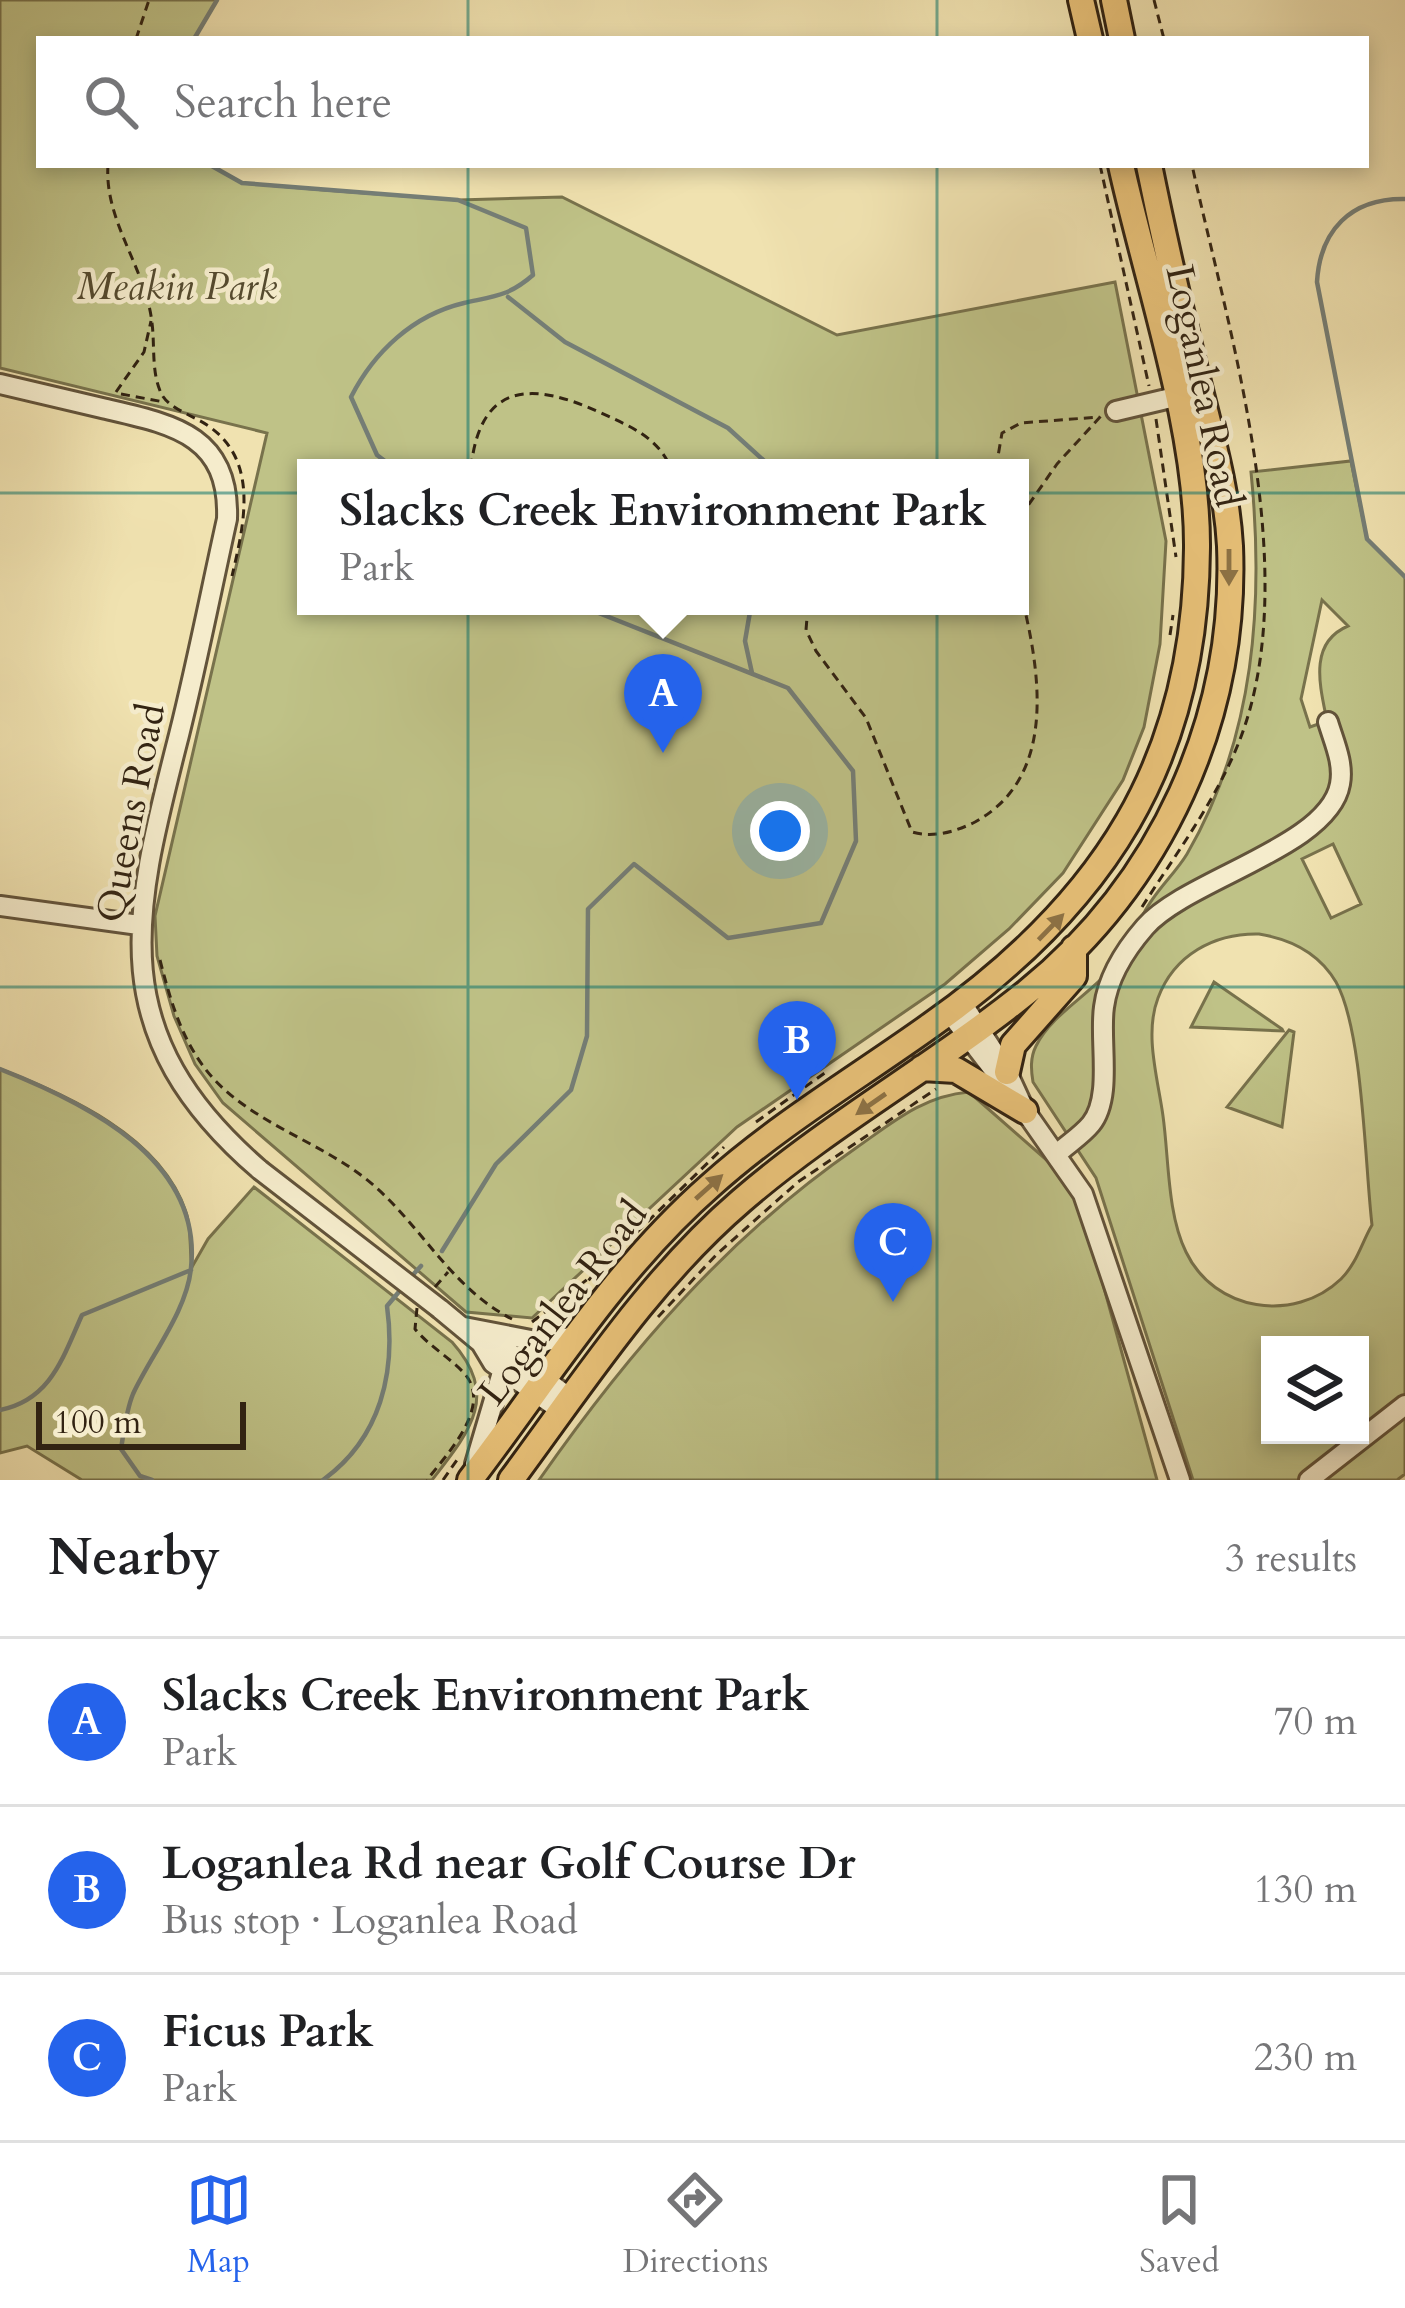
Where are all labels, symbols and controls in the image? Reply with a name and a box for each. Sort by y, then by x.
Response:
search box [36,36,1369,168]
icon: search [78,69,144,135]
text: Search here [174,72,392,133]
park label: Meakin Park [77,260,277,313]
street label: Loganlea Road [1152,260,1256,512]
popup [297,459,1029,615]
text: Slacks Creek Environment Park [339,480,987,541]
text: Park [339,541,414,594]
one-way arrow [1220,549,1239,587]
pin: A [624,654,702,753]
street label: Queens Road [84,699,178,927]
your location [750,801,810,861]
one-way arrow [1036,913,1064,942]
pin: B [758,1001,836,1100]
one-way arrow [855,1092,887,1115]
one-way arrow [694,1174,723,1201]
street label: Loganlea Road [466,1189,660,1416]
pin: C [854,1203,932,1302]
map controls [1261,1336,1369,1444]
button: layers [1261,1336,1369,1444]
scale bar [36,1396,246,1449]
text: 100 m [54,1400,141,1445]
text: Nearby [48,1523,220,1593]
text: 3 results [1225,1532,1357,1585]
text: Slacks Creek Environment Park [162,1665,809,1726]
text: A [72,1695,102,1748]
text: 70 m [1274,1695,1357,1748]
text: Park [162,1726,237,1779]
text: Loganlea Rd near Golf Course Dr [162,1833,855,1894]
text: B [73,1863,101,1916]
text: 130 m [1254,1863,1357,1916]
text: Bus stop · Loganlea Road [162,1894,578,1947]
text: Ficus Park [162,2001,374,2062]
text: C [72,2031,102,2084]
text: 230 m [1254,2031,1357,2084]
text: Park [162,2062,237,2115]
tab: Map [186,2167,252,2284]
tab: Directions [623,2167,768,2284]
tab: Saved [1139,2167,1219,2284]

